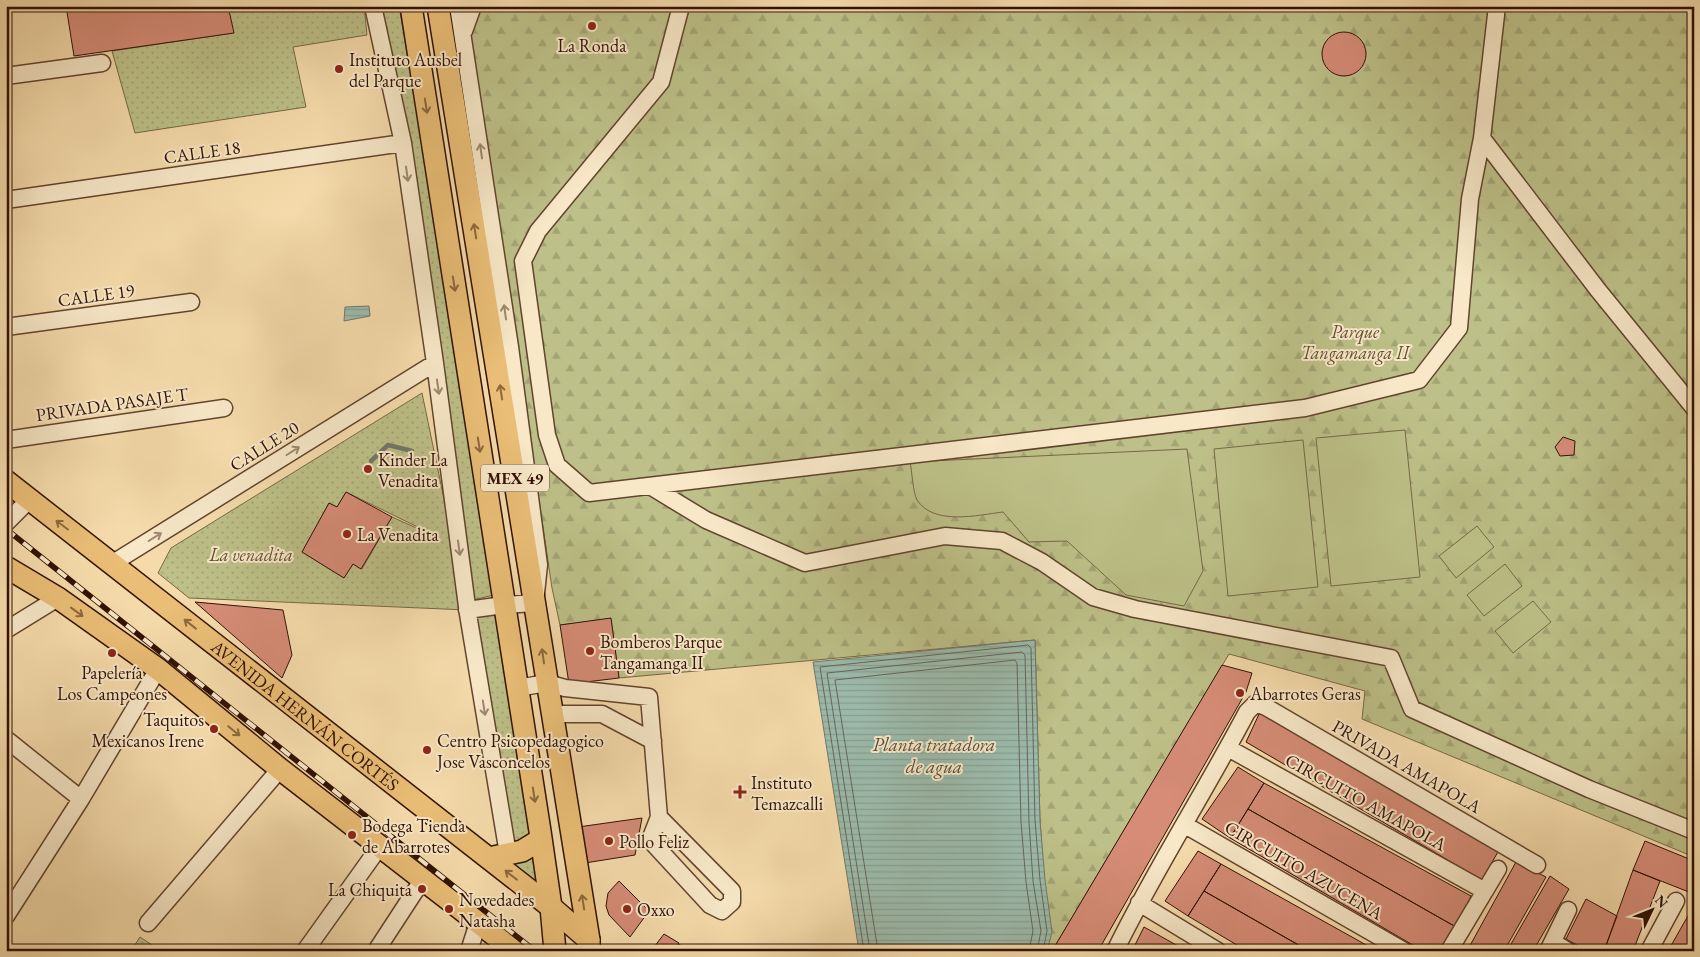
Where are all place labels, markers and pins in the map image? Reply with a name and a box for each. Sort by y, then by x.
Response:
marker: La Ronda [586,20,598,32]
place label: La Ronda [558,34,627,57]
place label: Instituto Ausbel del Parque [349,48,462,92]
marker: Instituto Ausbel del Parque [333,63,345,75]
place label: Kinder La Venadita [378,448,448,492]
marker: Kinder La Venadita [362,463,374,475]
place label: La Venadita [357,523,439,546]
marker: La Venadita [341,528,353,540]
place label: Bomberos Parque Tangamanga II [600,630,722,674]
marker: Bomberos Parque Tangamanga II [584,645,596,657]
marker: Papelería Los Campeones [106,647,118,659]
place label: Papelería Los Campeones [57,661,167,705]
place label: Abarrotes Geras [1249,682,1361,705]
marker: Abarrotes Geras [1234,687,1246,699]
place label: Taquitos Mexicanos Irene [92,708,204,752]
marker: Taquitos Mexicanos Irene [208,723,220,735]
place label: Centro Psicopedagogico Jose Vasconcelos [435,729,604,773]
marker: Centro Psicopedagogico Jose Vasconcelos [421,744,433,756]
place label: Instituto Temazcalli [751,771,824,815]
marker: Instituto Temazcalli [733,785,747,799]
place label: Bodega Tienda de Abarrotes [362,814,466,858]
marker: Bodega Tienda de Abarrotes [346,829,358,841]
place label: Pollo Feliz [619,830,689,853]
marker: Pollo Feliz [603,835,615,847]
place label: La Chiquita [328,878,413,901]
marker: La Chiquita [416,883,428,895]
place label: Novedades Natasha [459,888,535,932]
place label: Oxxo [637,898,675,921]
marker: Novedades Natasha [443,903,455,915]
marker: Oxxo [621,903,633,915]

